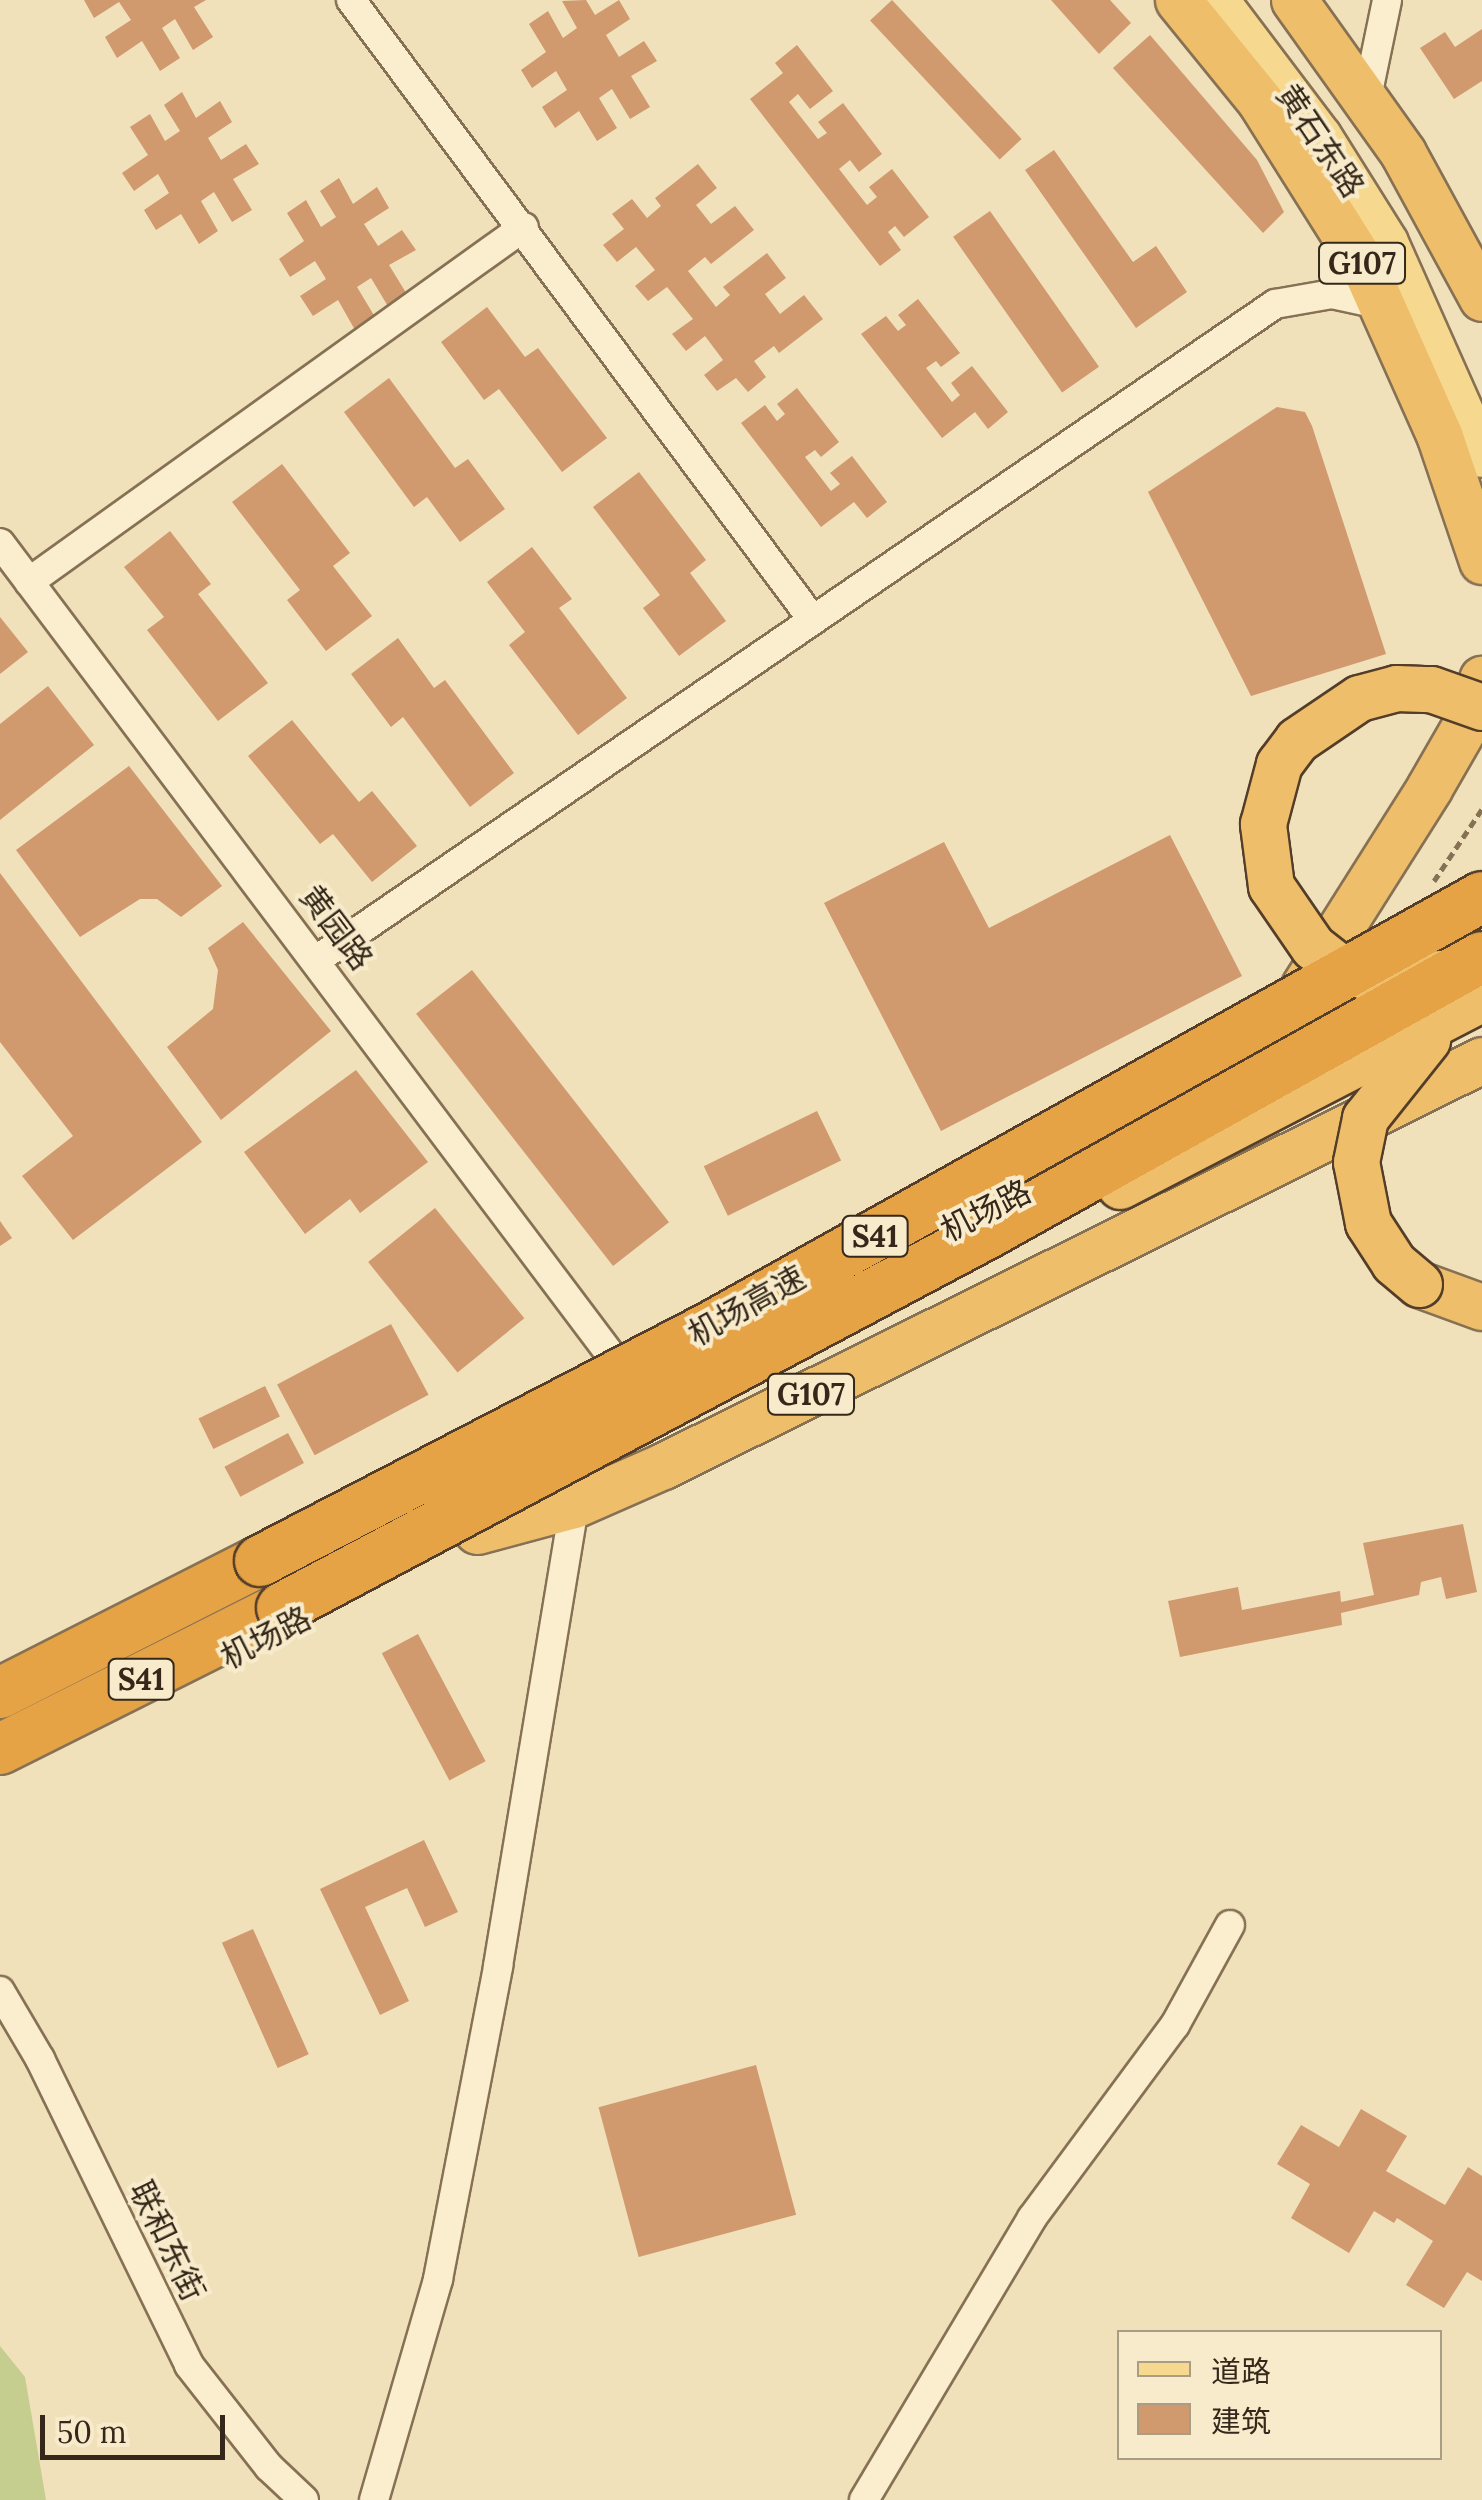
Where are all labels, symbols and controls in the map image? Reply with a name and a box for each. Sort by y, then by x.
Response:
street label: 黄石东路 [1268,77,1372,205]
road number: G107 [1317,238,1407,288]
street label: 黄园路 [292,878,380,978]
street label: 机场路 [935,1172,1037,1250]
road number: S41 [840,1211,910,1261]
street label: 机场高速 [682,1258,812,1354]
road number: G107 [766,1369,856,1419]
street label: 机场路 [215,1599,317,1677]
road number: S41 [106,1654,176,1704]
street label: 联和东街 [122,2175,212,2307]
legend [1117,2330,1442,2460]
text: 道路 [1211,2352,1271,2390]
scale bar [45,2395,230,2457]
text: 建筑 [1211,2402,1271,2440]
text: 50 m [57,2413,127,2451]

